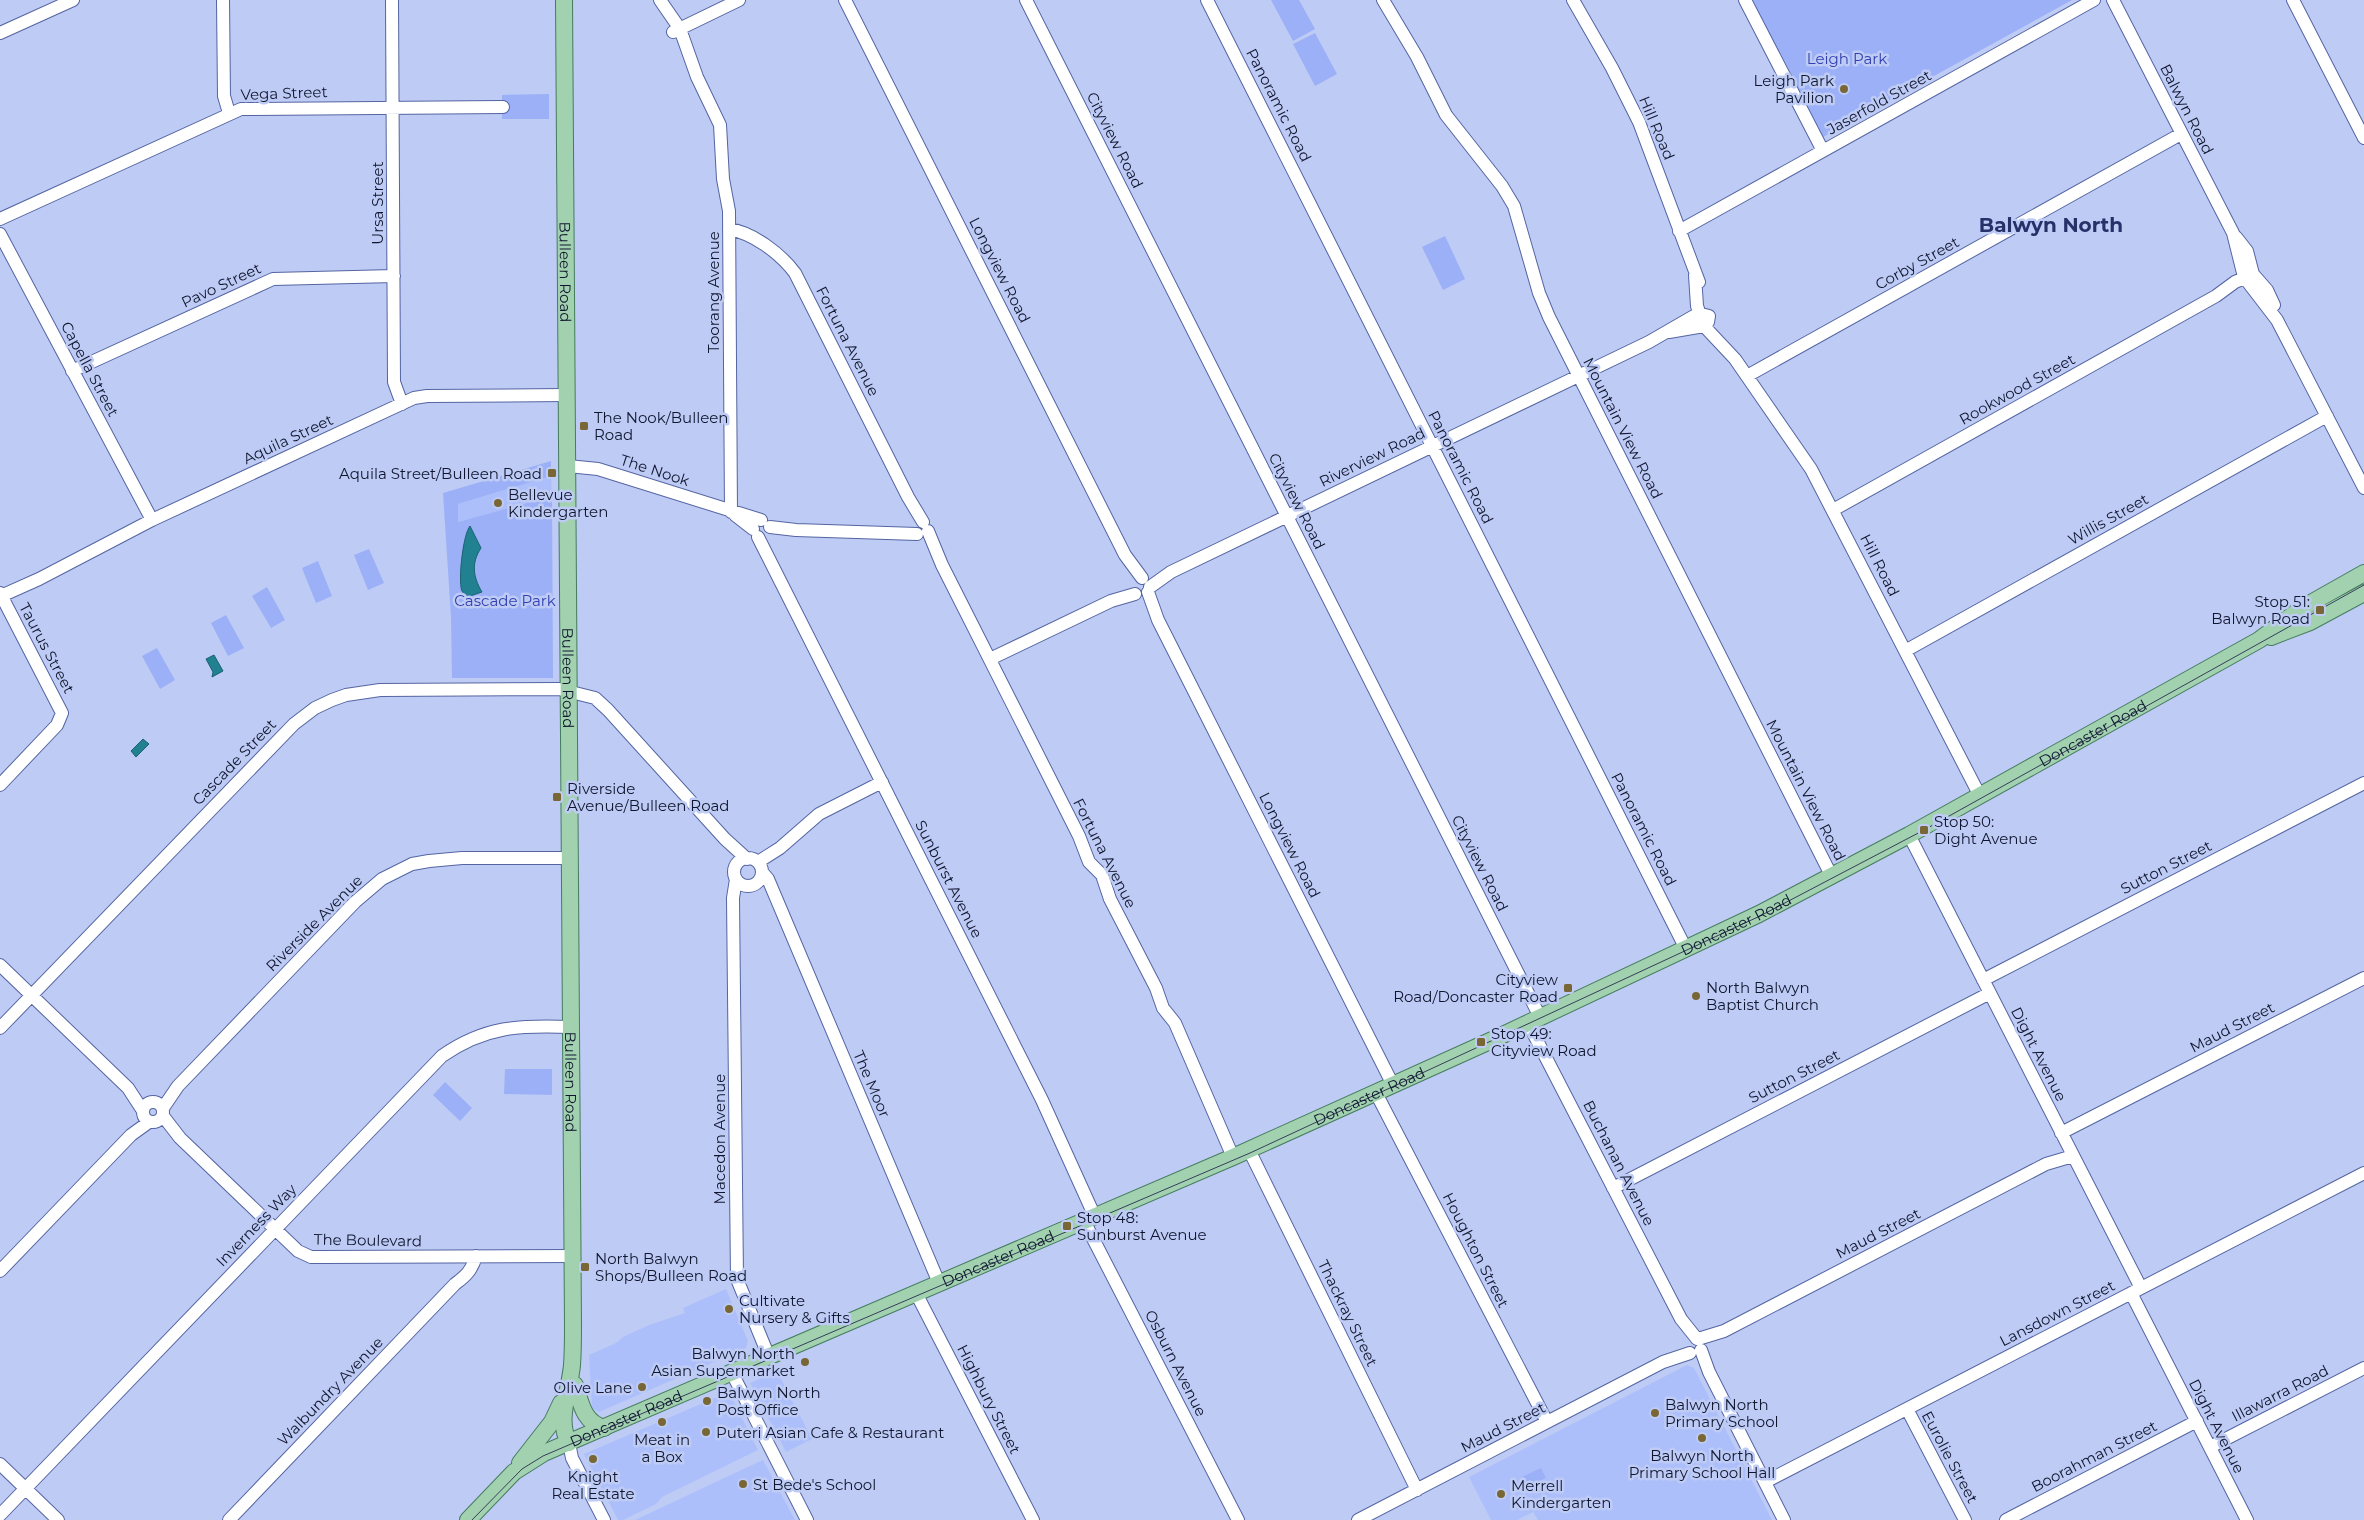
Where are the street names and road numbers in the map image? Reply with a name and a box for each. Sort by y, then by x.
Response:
street label: Panoramic Road [1242,45,1316,165]
street label: Balwyn Road [2156,61,2218,157]
street label: Jaserfold Street [1823,65,1935,139]
street label: Vega Street [240,82,328,104]
street label: Cityview Road [1083,89,1147,191]
street label: Hill Road [1635,93,1679,163]
street label: Ursa Street [368,161,387,245]
street label: Longview Road [965,214,1035,326]
street label: Bulleen Road [556,221,576,323]
street label: Toorang Avenue [704,231,723,353]
street label: Corby Street [1872,232,1962,294]
street label: Pavo Street [178,258,264,312]
street label: Fortuna Avenue [812,283,884,399]
street label: Capella Street [57,318,123,420]
street label: Rookwood Street [1956,349,2078,429]
street label: Mountain View Road [1579,354,1667,502]
street label: Panoramic Road [1424,407,1498,527]
street label: Aquila Street [240,410,336,468]
street label: Riverview Road [1316,423,1428,491]
street label: The Nook [618,450,692,490]
street label: Cityview Road [1265,450,1329,552]
street label: Willis Street [2064,489,2152,549]
street label: Hill Road [1856,531,1904,599]
street label: Taurus Street [15,599,79,697]
street label: Bulleen Road [559,627,578,729]
street label: Doncaster Road [2035,695,2150,770]
street label: Cascade Street [188,715,280,809]
street label: Mountain View Road [1762,716,1850,864]
street label: Panoramic Road [1607,769,1681,889]
street label: Longview Road [1255,789,1325,901]
street label: Fortuna Avenue [1069,795,1141,911]
street label: Cityview Road [1448,812,1512,914]
street label: Sunburst Avenue [911,817,987,941]
street label: Sutton Street [2117,836,2215,898]
street label: Riverside Avenue [262,871,366,975]
street label: Doncaster Road [1677,889,1794,959]
street label: Maud Street [2186,997,2278,1057]
street label: Dight Avenue [2007,1004,2071,1104]
street label: Bulleen Road [562,1031,581,1133]
street label: Sutton Street [1745,1045,1843,1107]
street label: The Moor [849,1048,895,1120]
street label: Doncaster Road [1310,1062,1428,1129]
street label: Macedon Avenue [710,1074,729,1204]
street label: Buchanan Avenue [1579,1097,1659,1229]
street label: Inverness Way [212,1179,301,1270]
street label: Houghton Street [1439,1189,1513,1311]
street label: Maud Street [1832,1203,1924,1263]
street label: Doncaster Road [939,1225,1057,1291]
street label: The Boulevard [314,1230,422,1250]
street label: Thackray Street [1314,1257,1382,1369]
street label: Lansdown Street [1996,1276,2118,1350]
street label: Osburn Avenue [1141,1307,1211,1419]
street label: Walbundry Avenue [273,1333,387,1449]
street label: Highbury Street [953,1341,1025,1457]
street label: Illawarra Road [2228,1360,2332,1426]
street label: Dight Avenue [2185,1376,2249,1476]
street label: Doncaster Road [567,1385,685,1450]
street label: Maud Street [1457,1397,1549,1457]
street label: Eurolie Street [1918,1408,1982,1506]
street label: Boorahman Street [2028,1416,2160,1496]

